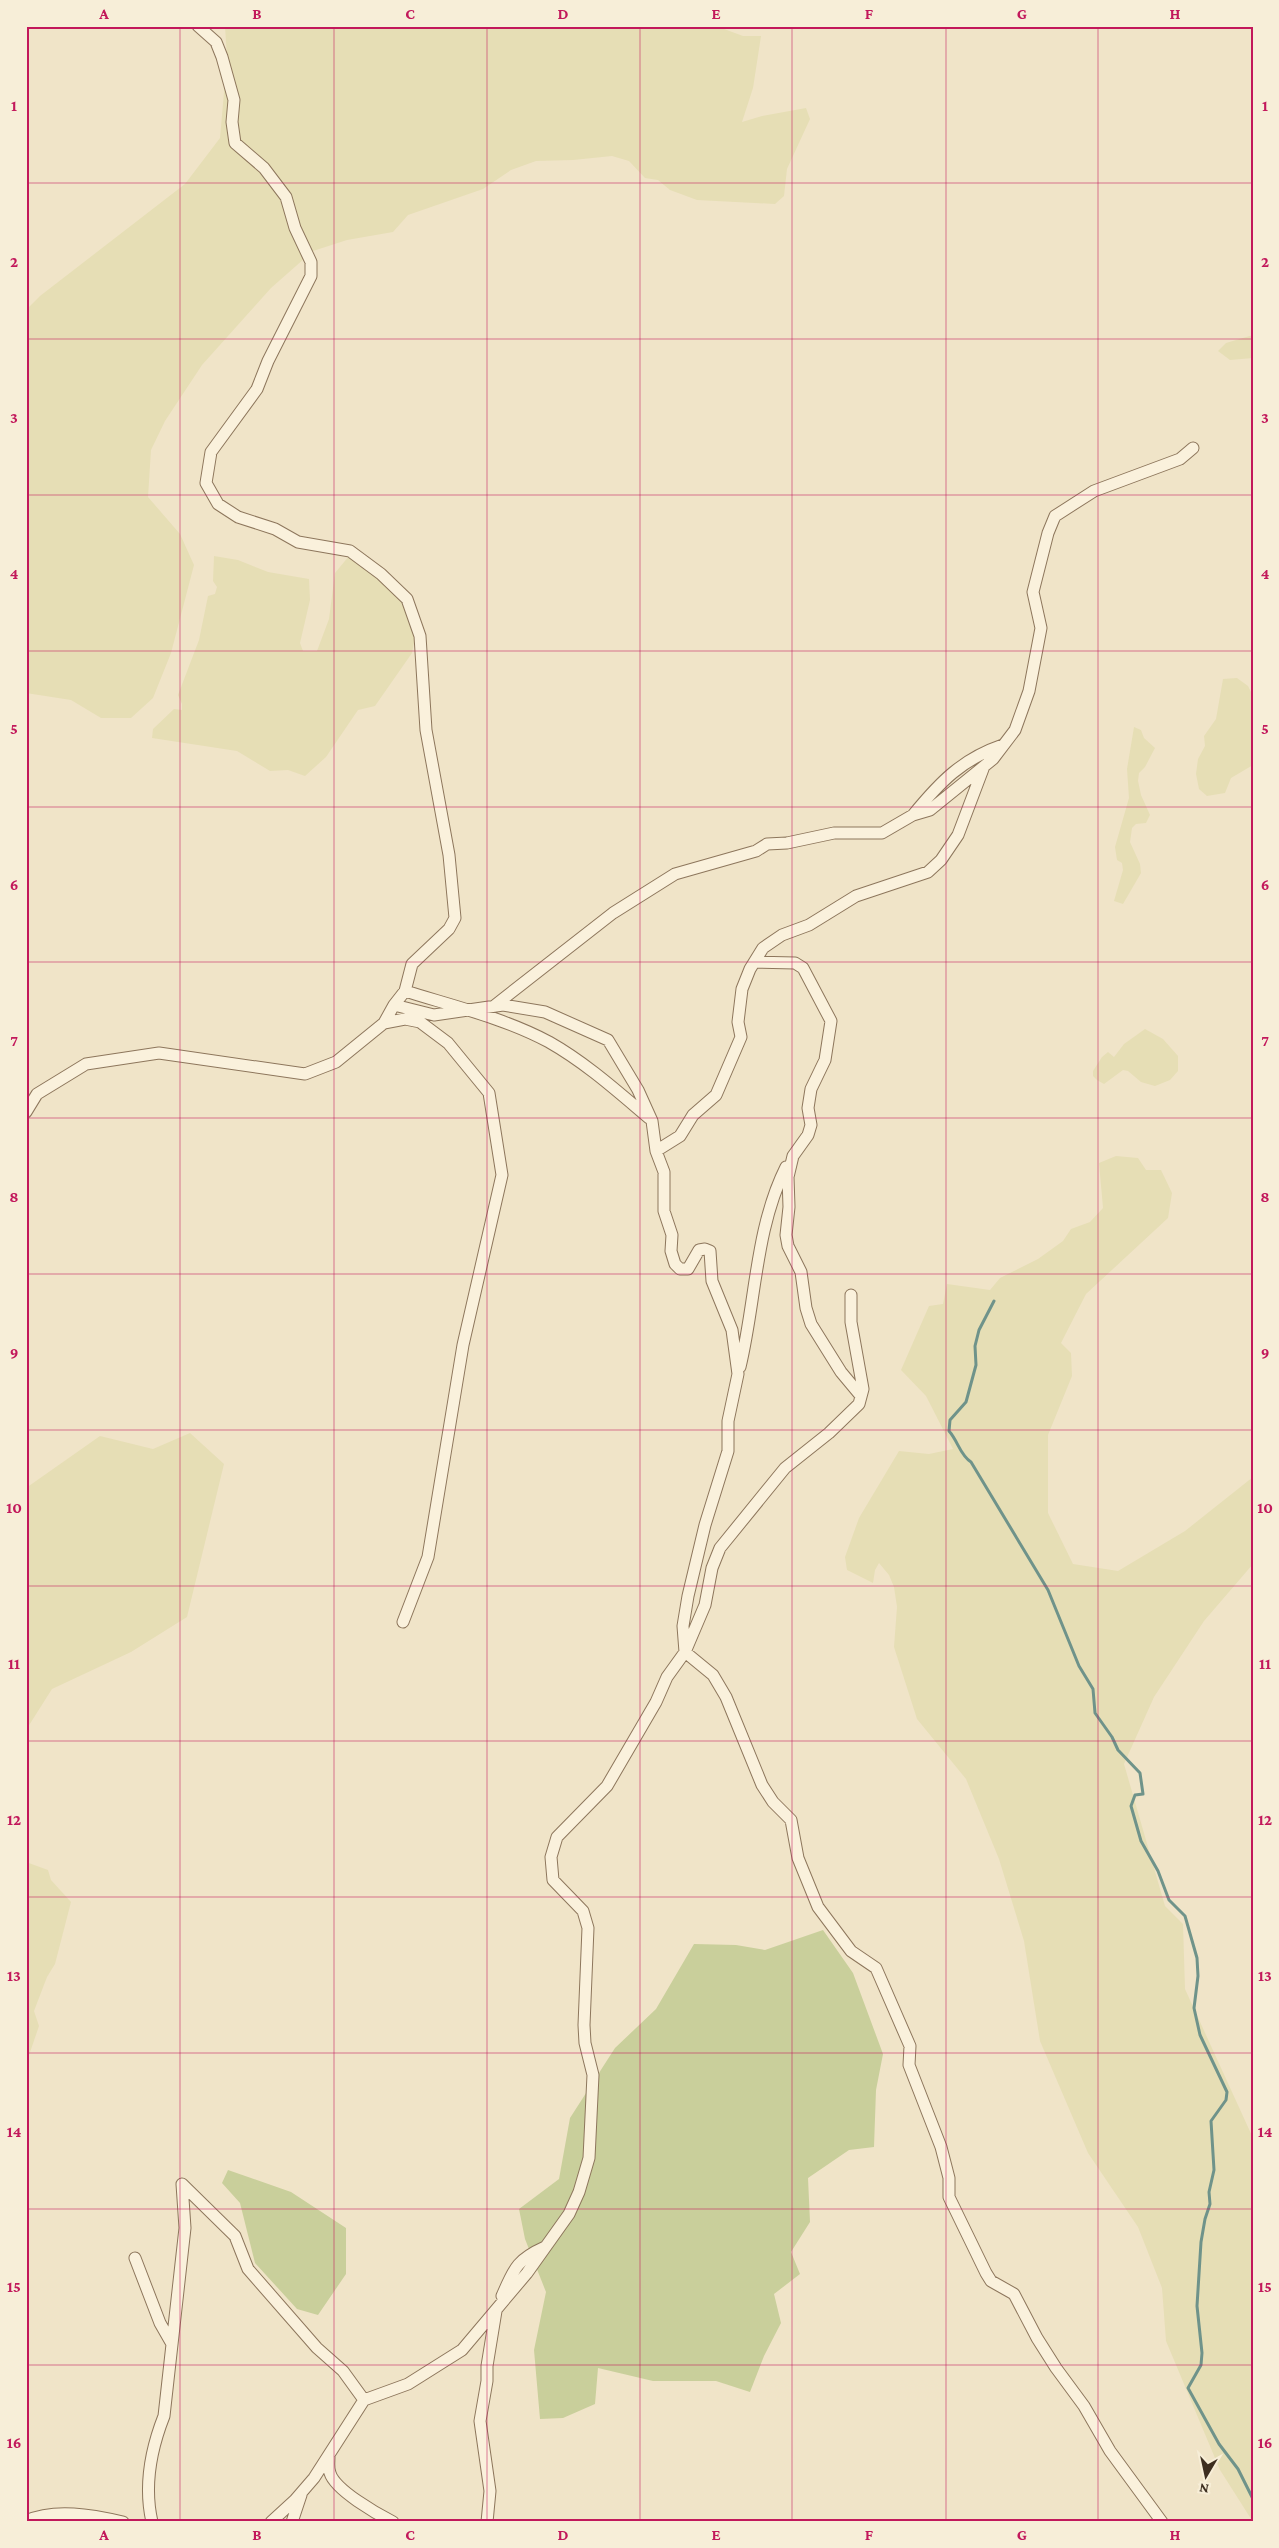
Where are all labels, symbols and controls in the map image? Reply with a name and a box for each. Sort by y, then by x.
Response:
text: A [98,5,109,22]
text: B [252,5,262,22]
text: C [405,5,415,22]
text: D [557,5,569,22]
text: E [711,5,721,22]
text: F [865,5,874,22]
text: G [1017,5,1027,22]
text: H [1170,5,1181,22]
text: 1 [11,97,17,114]
text: 1 [1262,97,1268,114]
text: 2 [10,253,18,270]
text: 2 [1261,253,1269,270]
text: 3 [10,409,18,426]
text: 3 [1261,409,1269,426]
text: 4 [10,565,19,582]
text: 4 [1261,565,1270,582]
text: 5 [10,720,18,737]
text: 5 [1261,720,1269,737]
text: 6 [10,876,18,893]
text: 6 [1261,876,1269,893]
text: 7 [10,1032,18,1049]
text: 7 [1261,1032,1269,1049]
text: 8 [9,1188,19,1205]
text: 8 [1260,1188,1270,1205]
text: 9 [10,1344,18,1361]
text: 9 [1261,1344,1269,1361]
text: 10 [6,1499,22,1516]
text: 10 [1257,1499,1273,1516]
text: 11 [8,1655,20,1672]
text: 11 [1259,1655,1271,1672]
text: 12 [7,1811,21,1828]
text: 12 [1258,1811,1272,1828]
text: 13 [7,1967,21,1984]
text: 13 [1258,1967,1272,1984]
text: 14 [7,2123,22,2140]
text: 14 [1258,2123,1273,2140]
text: 15 [7,2278,21,2295]
text: 15 [1258,2278,1272,2295]
text: 16 [7,2434,21,2451]
text: 16 [1258,2434,1272,2451]
north arrow [1182,2450,1232,2500]
text: N [1198,2480,1210,2497]
text: A [98,2526,109,2543]
text: B [252,2526,262,2543]
text: C [405,2526,415,2543]
text: D [557,2526,569,2543]
text: E [711,2526,721,2543]
text: F [865,2526,874,2543]
text: G [1017,2526,1027,2543]
text: H [1170,2526,1181,2543]

